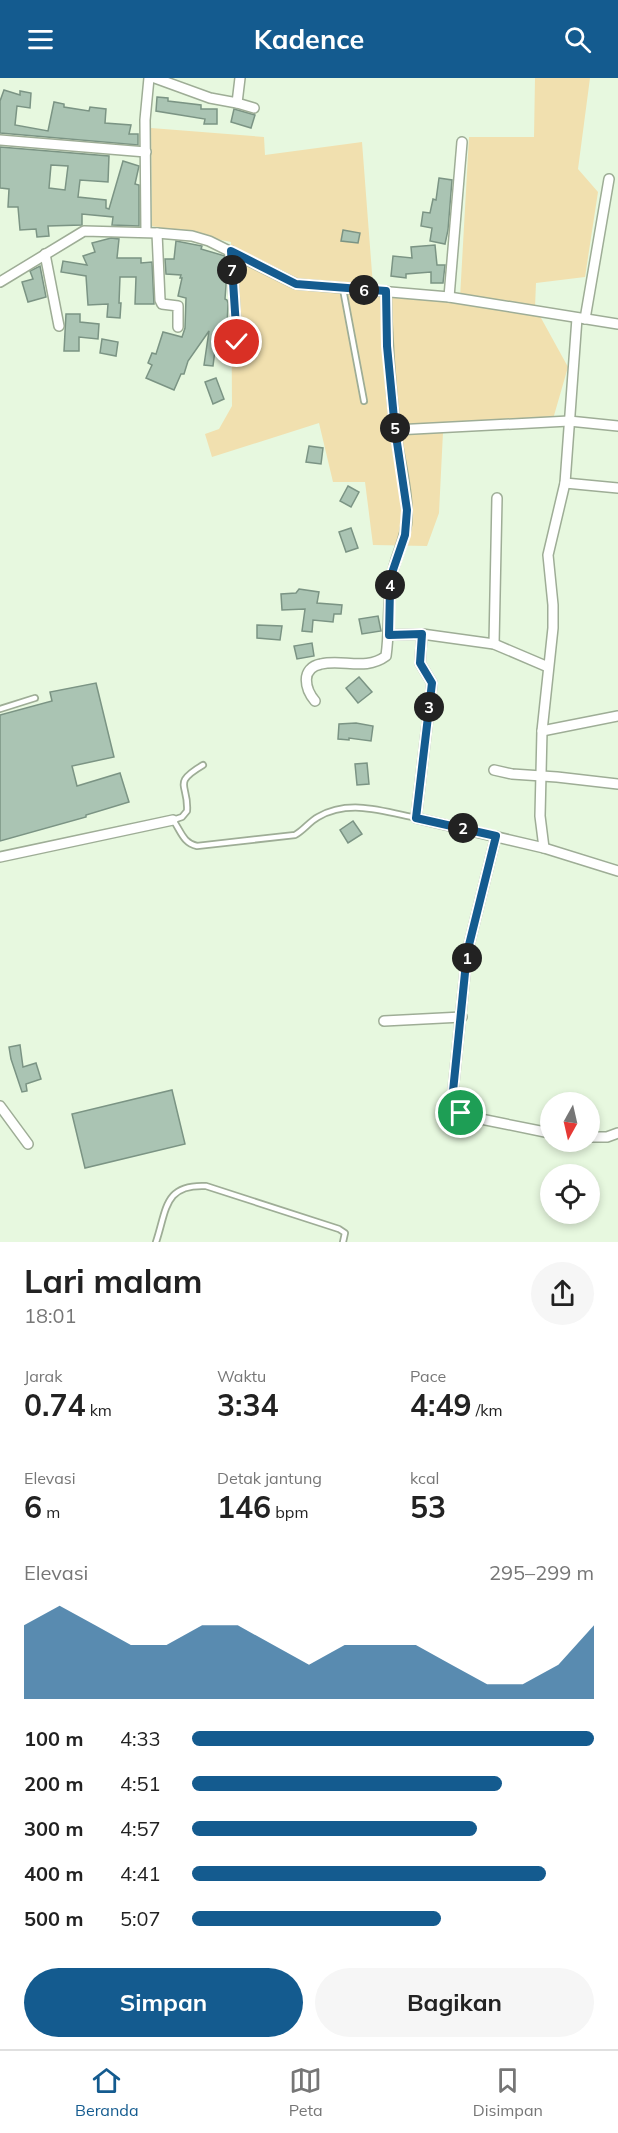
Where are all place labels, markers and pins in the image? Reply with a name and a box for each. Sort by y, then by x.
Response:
pin: 7 [217,255,247,285]
pin: 6 [349,275,379,305]
pin [211,316,262,367]
pin: 5 [380,413,410,443]
pin: 4 [375,570,405,600]
pin: 3 [414,692,444,722]
pin: 2 [448,813,478,843]
pin: 1 [452,943,482,973]
pin [435,1087,486,1138]

